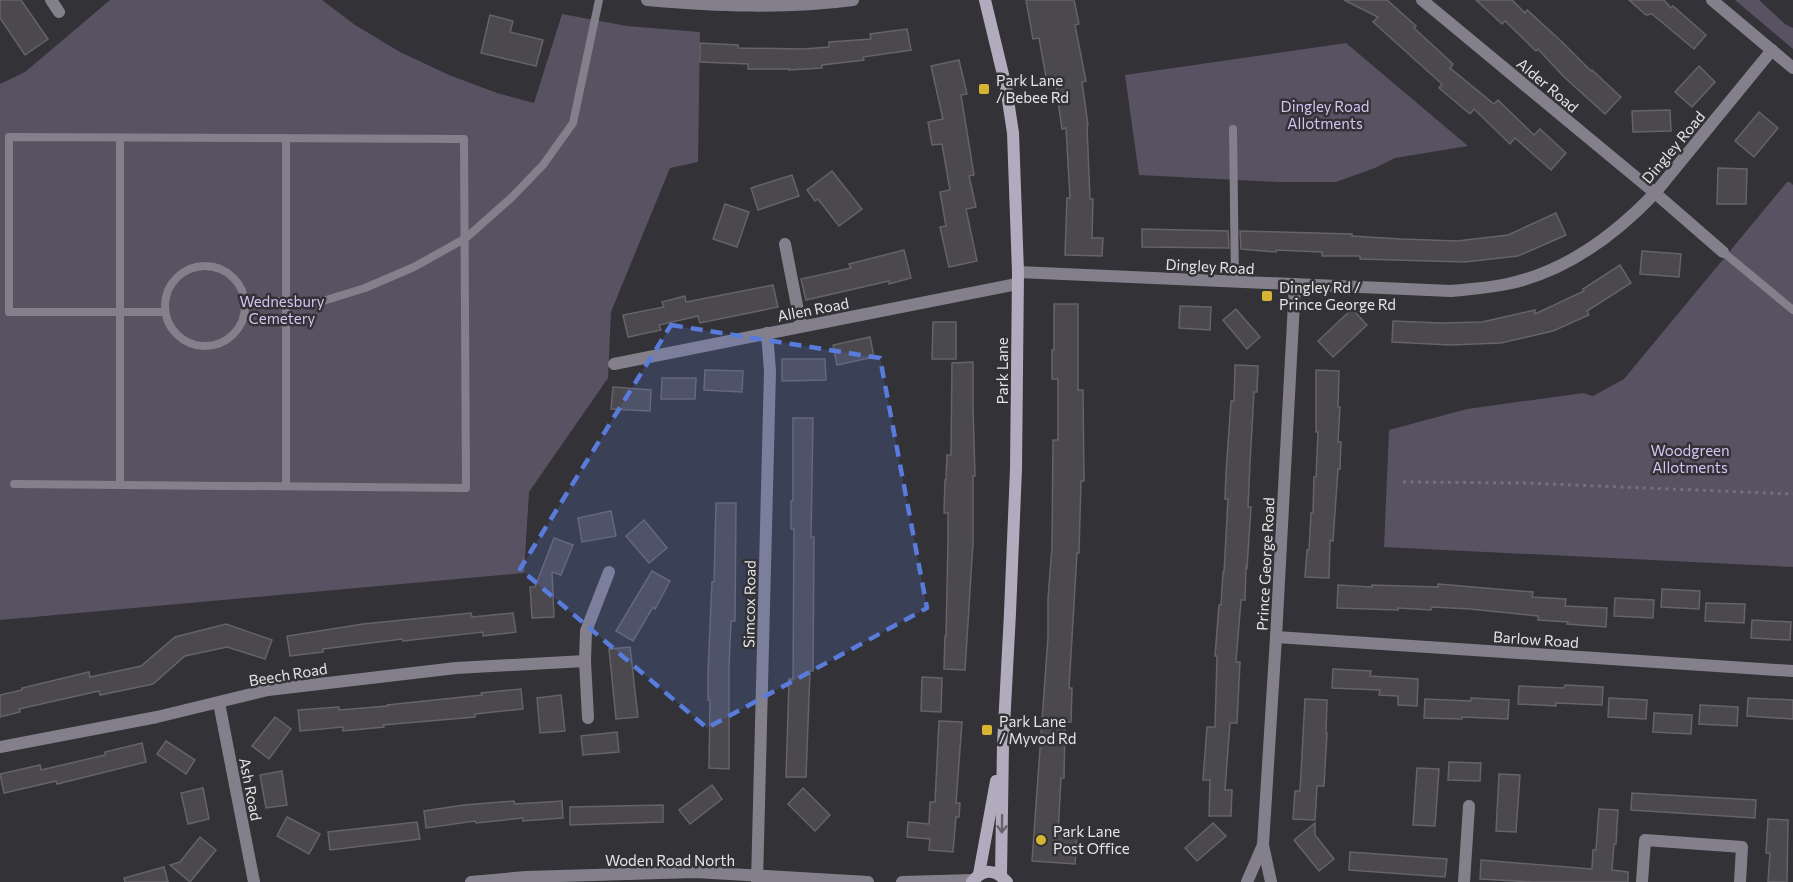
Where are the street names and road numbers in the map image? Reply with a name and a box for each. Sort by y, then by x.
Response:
street label: Alder Road [1514,54,1582,116]
street label: Dingley Road [1638,107,1708,187]
street label: Dingley Road [1165,255,1255,277]
street label: Allen Road [776,293,850,325]
street label: Park Lane [993,337,1011,405]
street label: Prince George Road [1253,497,1277,631]
street label: Simcox Road [739,560,759,648]
street label: Barlow Road [1493,627,1579,651]
street label: Beech Road [247,659,329,689]
street label: Ash Road [236,756,266,822]
street label: Woden Road North [605,851,735,869]

